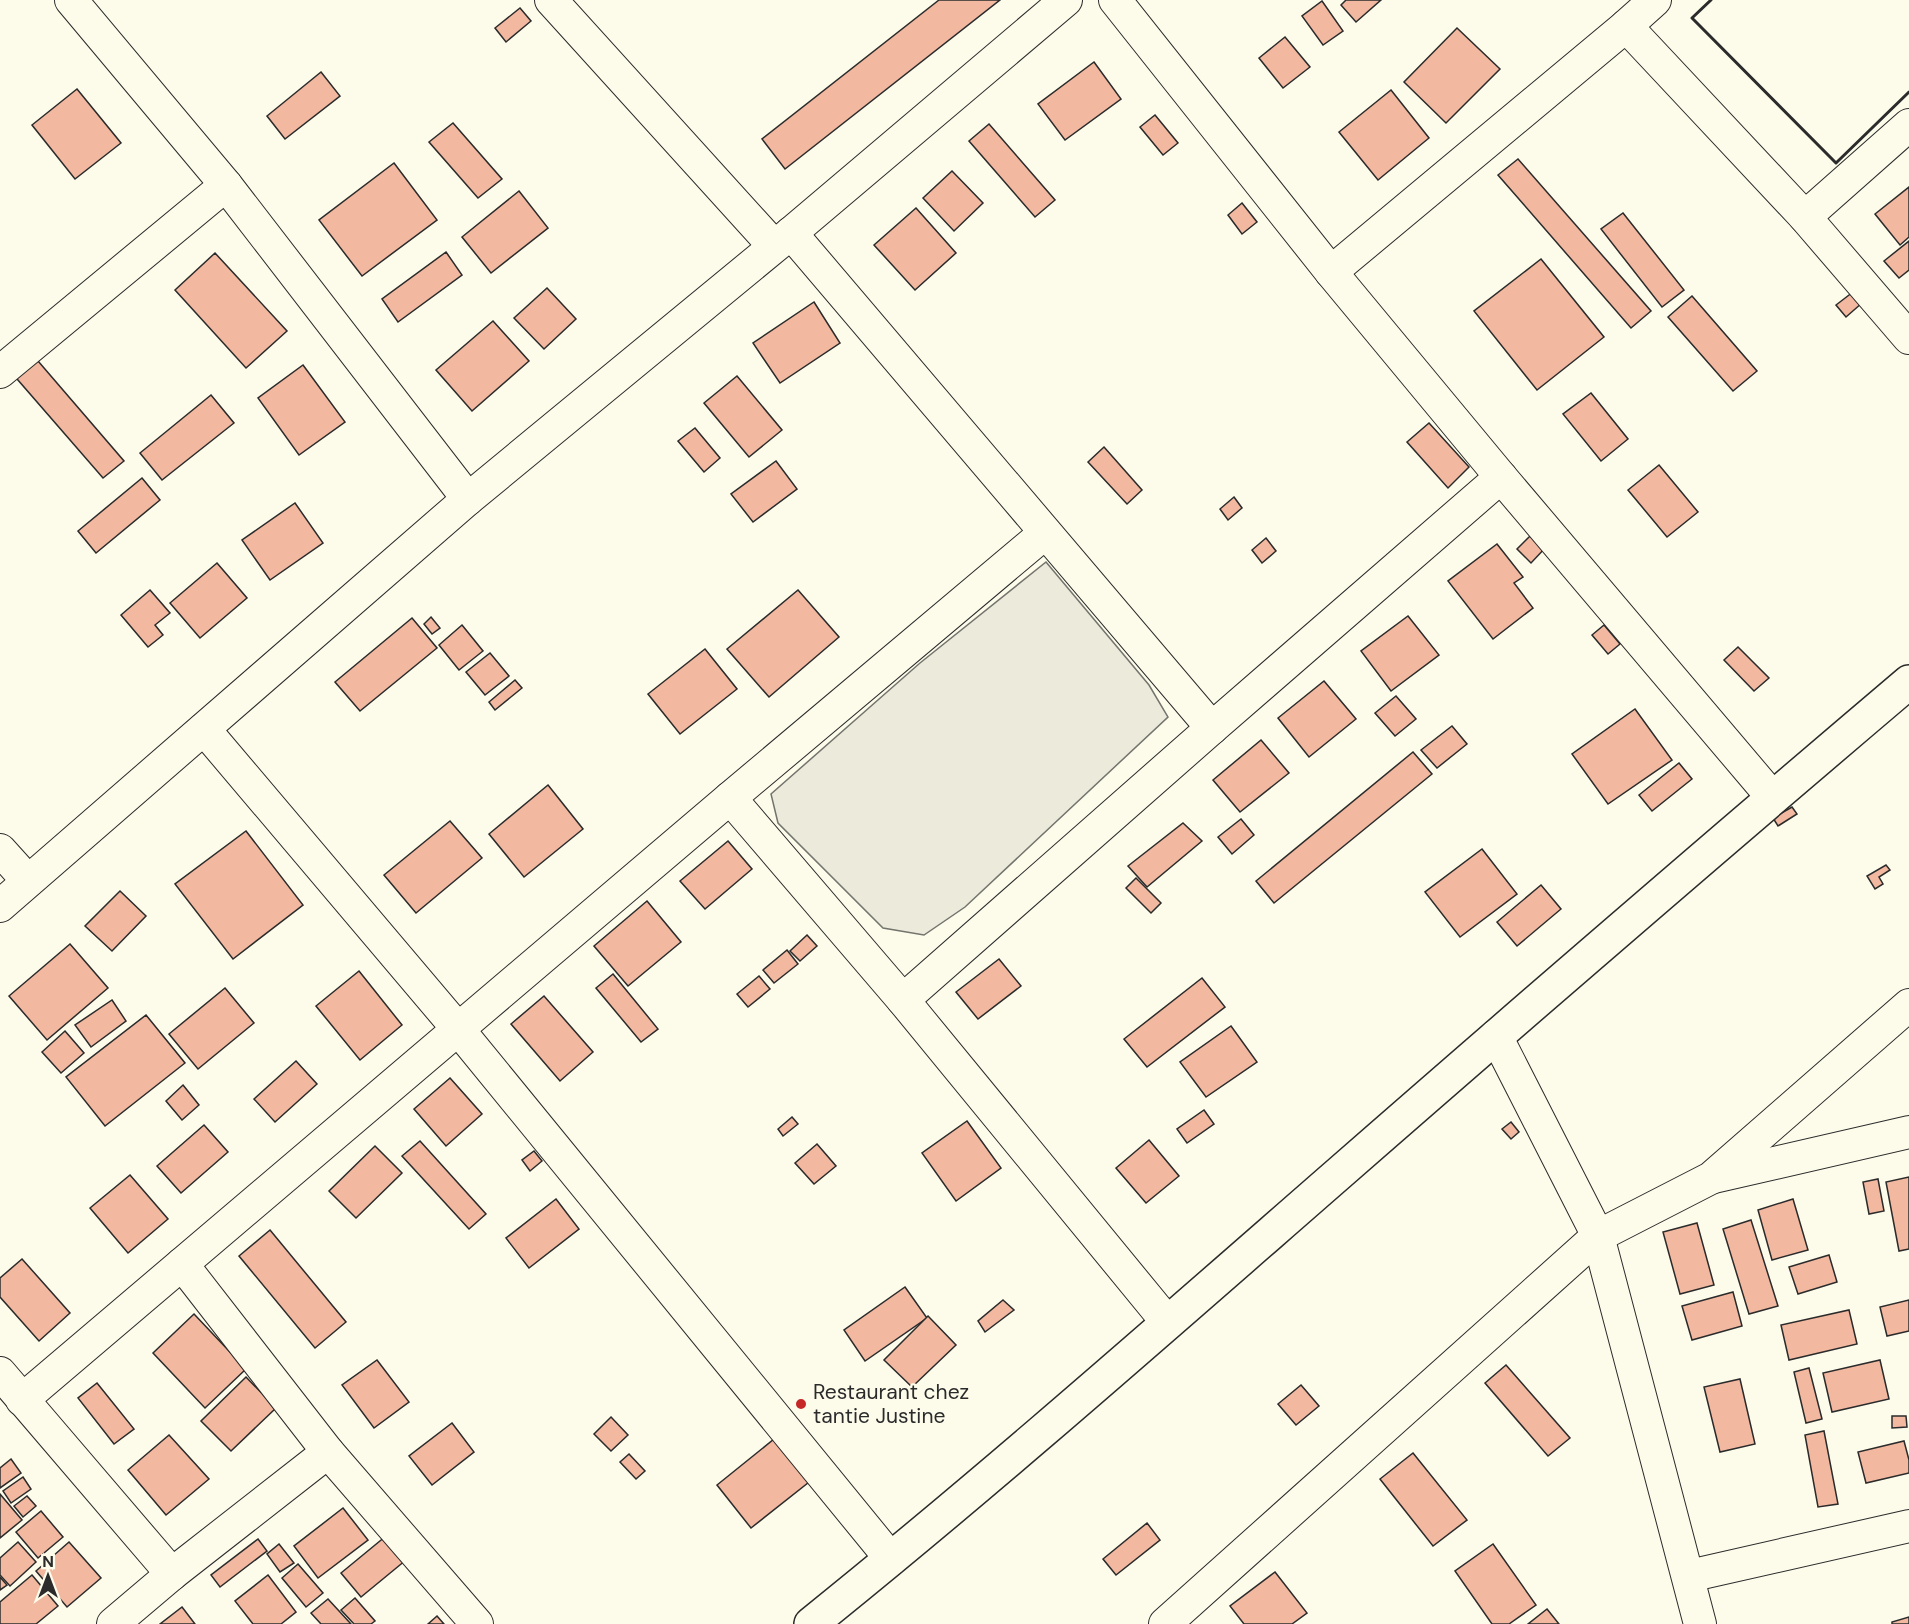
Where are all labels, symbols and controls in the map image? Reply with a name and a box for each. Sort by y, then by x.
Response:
place label: Restaurant chez tantie Justine [813,1378,969,1430]
marker: Restaurant chez tantie Justine [794,1397,808,1411]
north arrow [18,1546,78,1606]
text: N [42,1551,54,1572]

